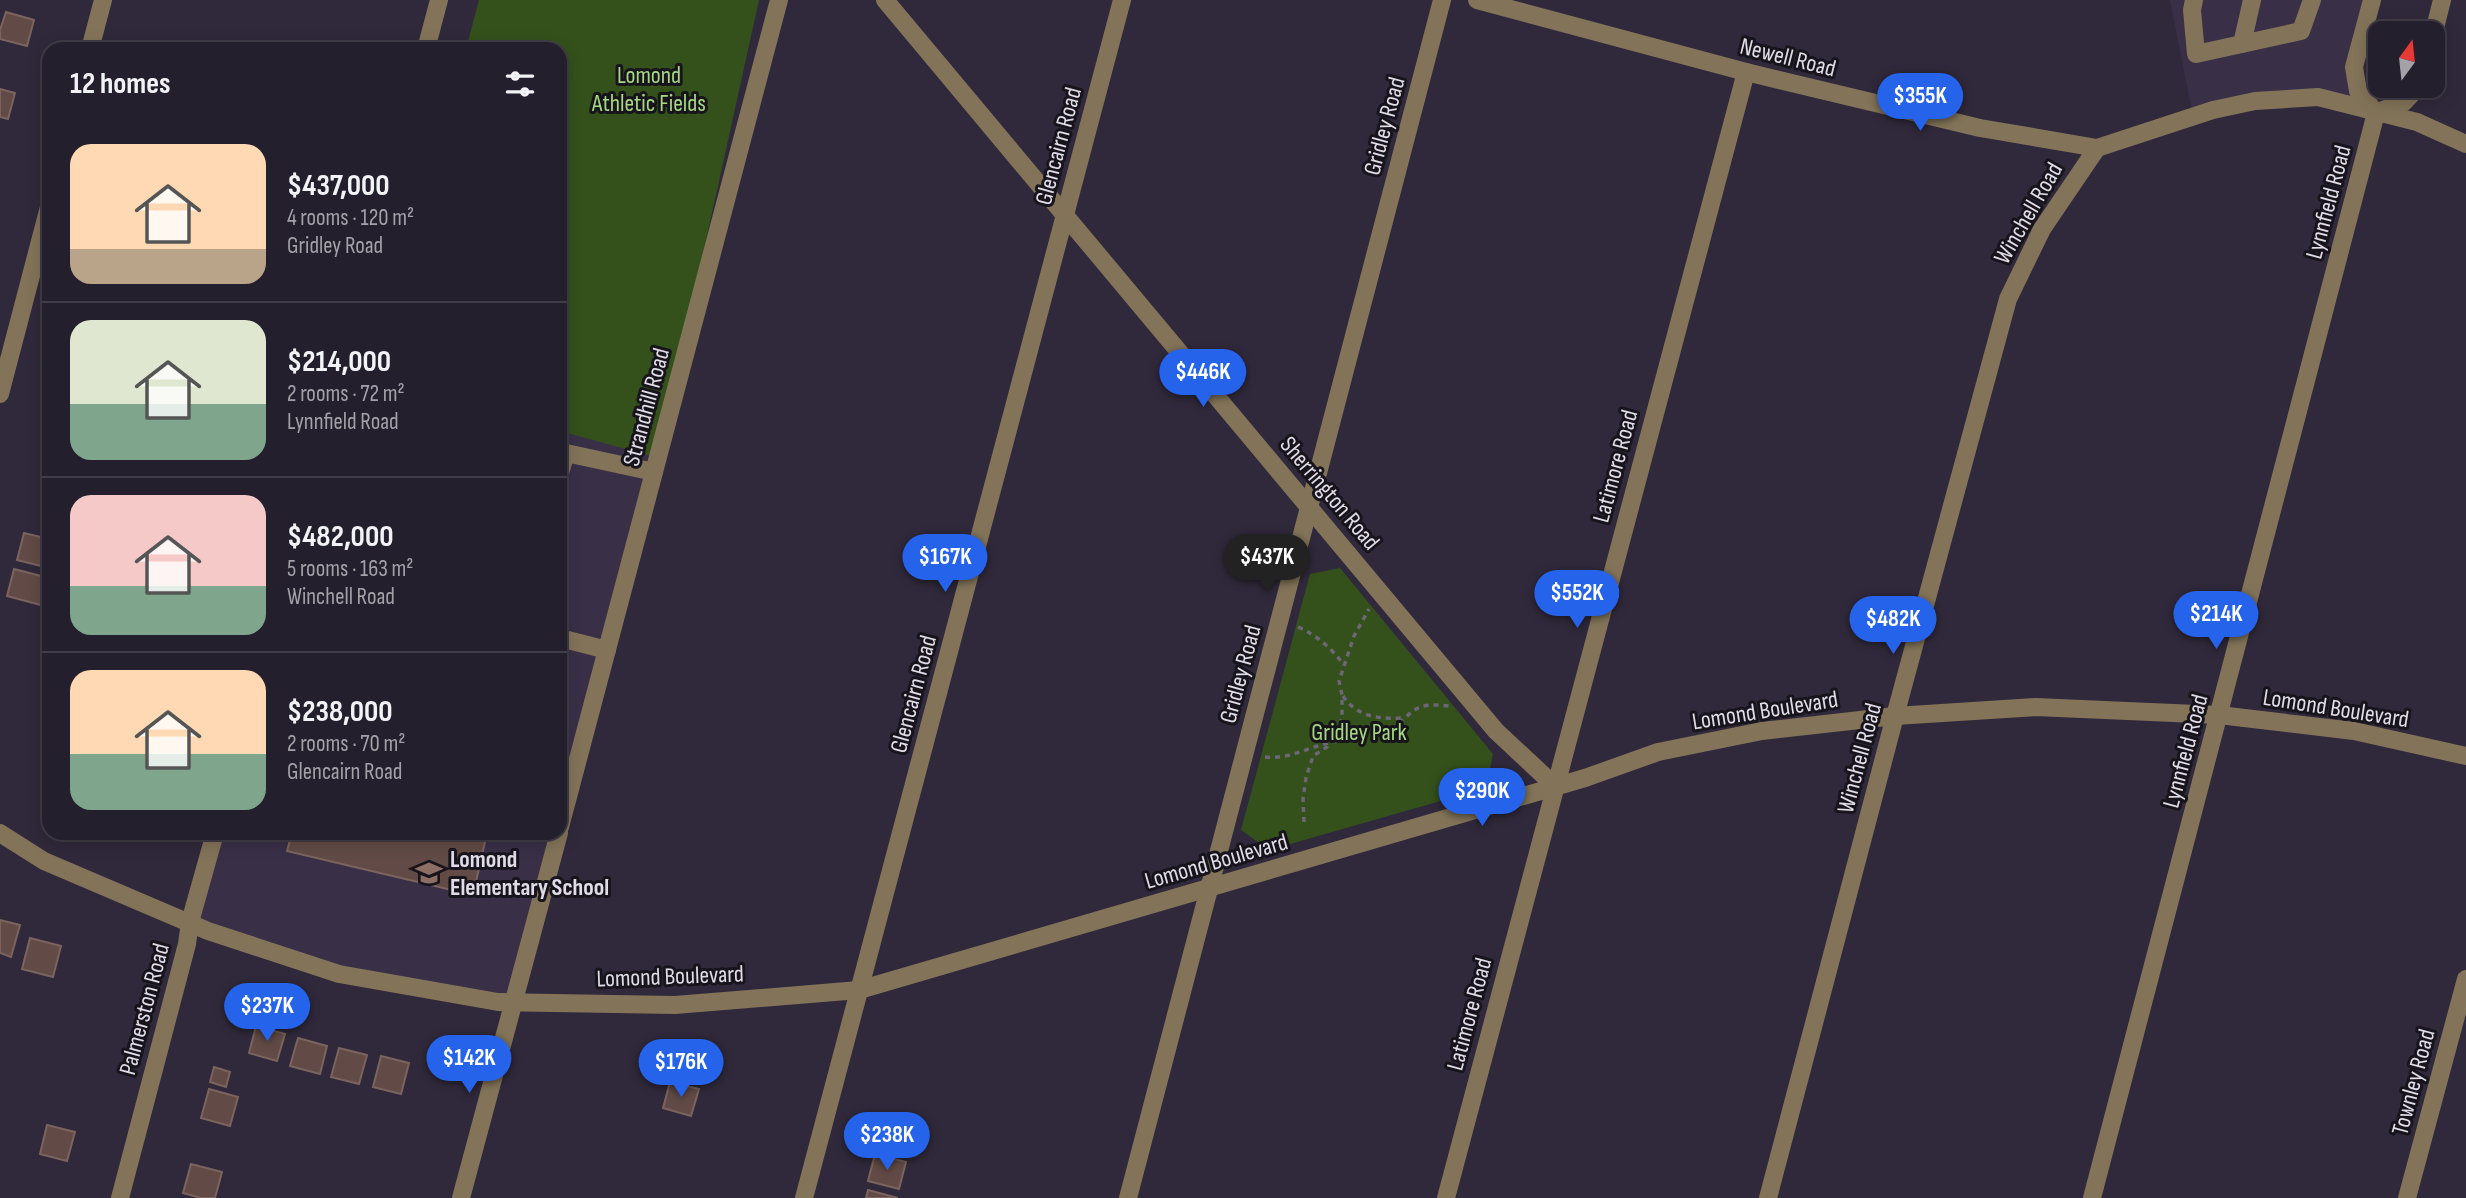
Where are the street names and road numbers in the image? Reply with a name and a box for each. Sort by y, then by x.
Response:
street label: Newell Road [1737,32,1839,83]
street label: Gridley Road [1357,74,1411,178]
street label: Glencairn Road [1029,84,1088,208]
street label: Lynnfield Road [2299,142,2358,262]
street label: Winchell Road [1988,157,2069,269]
street label: Strandhill Road [617,345,676,469]
street label: Latimore Road [1587,407,1644,526]
street label: Sherrington Road [1274,431,1386,556]
street label: Gridley Road [1213,622,1267,726]
street label: Glencairn Road [884,632,943,756]
street label: Lomond Boulevard [2261,683,2411,734]
street label: Lomond Boulevard [1690,685,1840,736]
street label: Lynnfield Road [2156,691,2215,811]
street label: Winchell Road [1831,700,1888,816]
street label: Lomond Boulevard [1141,827,1291,896]
street label: Palmerston Road [113,940,176,1078]
street label: Latimore Road [1441,955,1498,1074]
street label: Lomond Boulevard [596,959,744,994]
street label: Townley Road [2385,1026,2442,1138]

